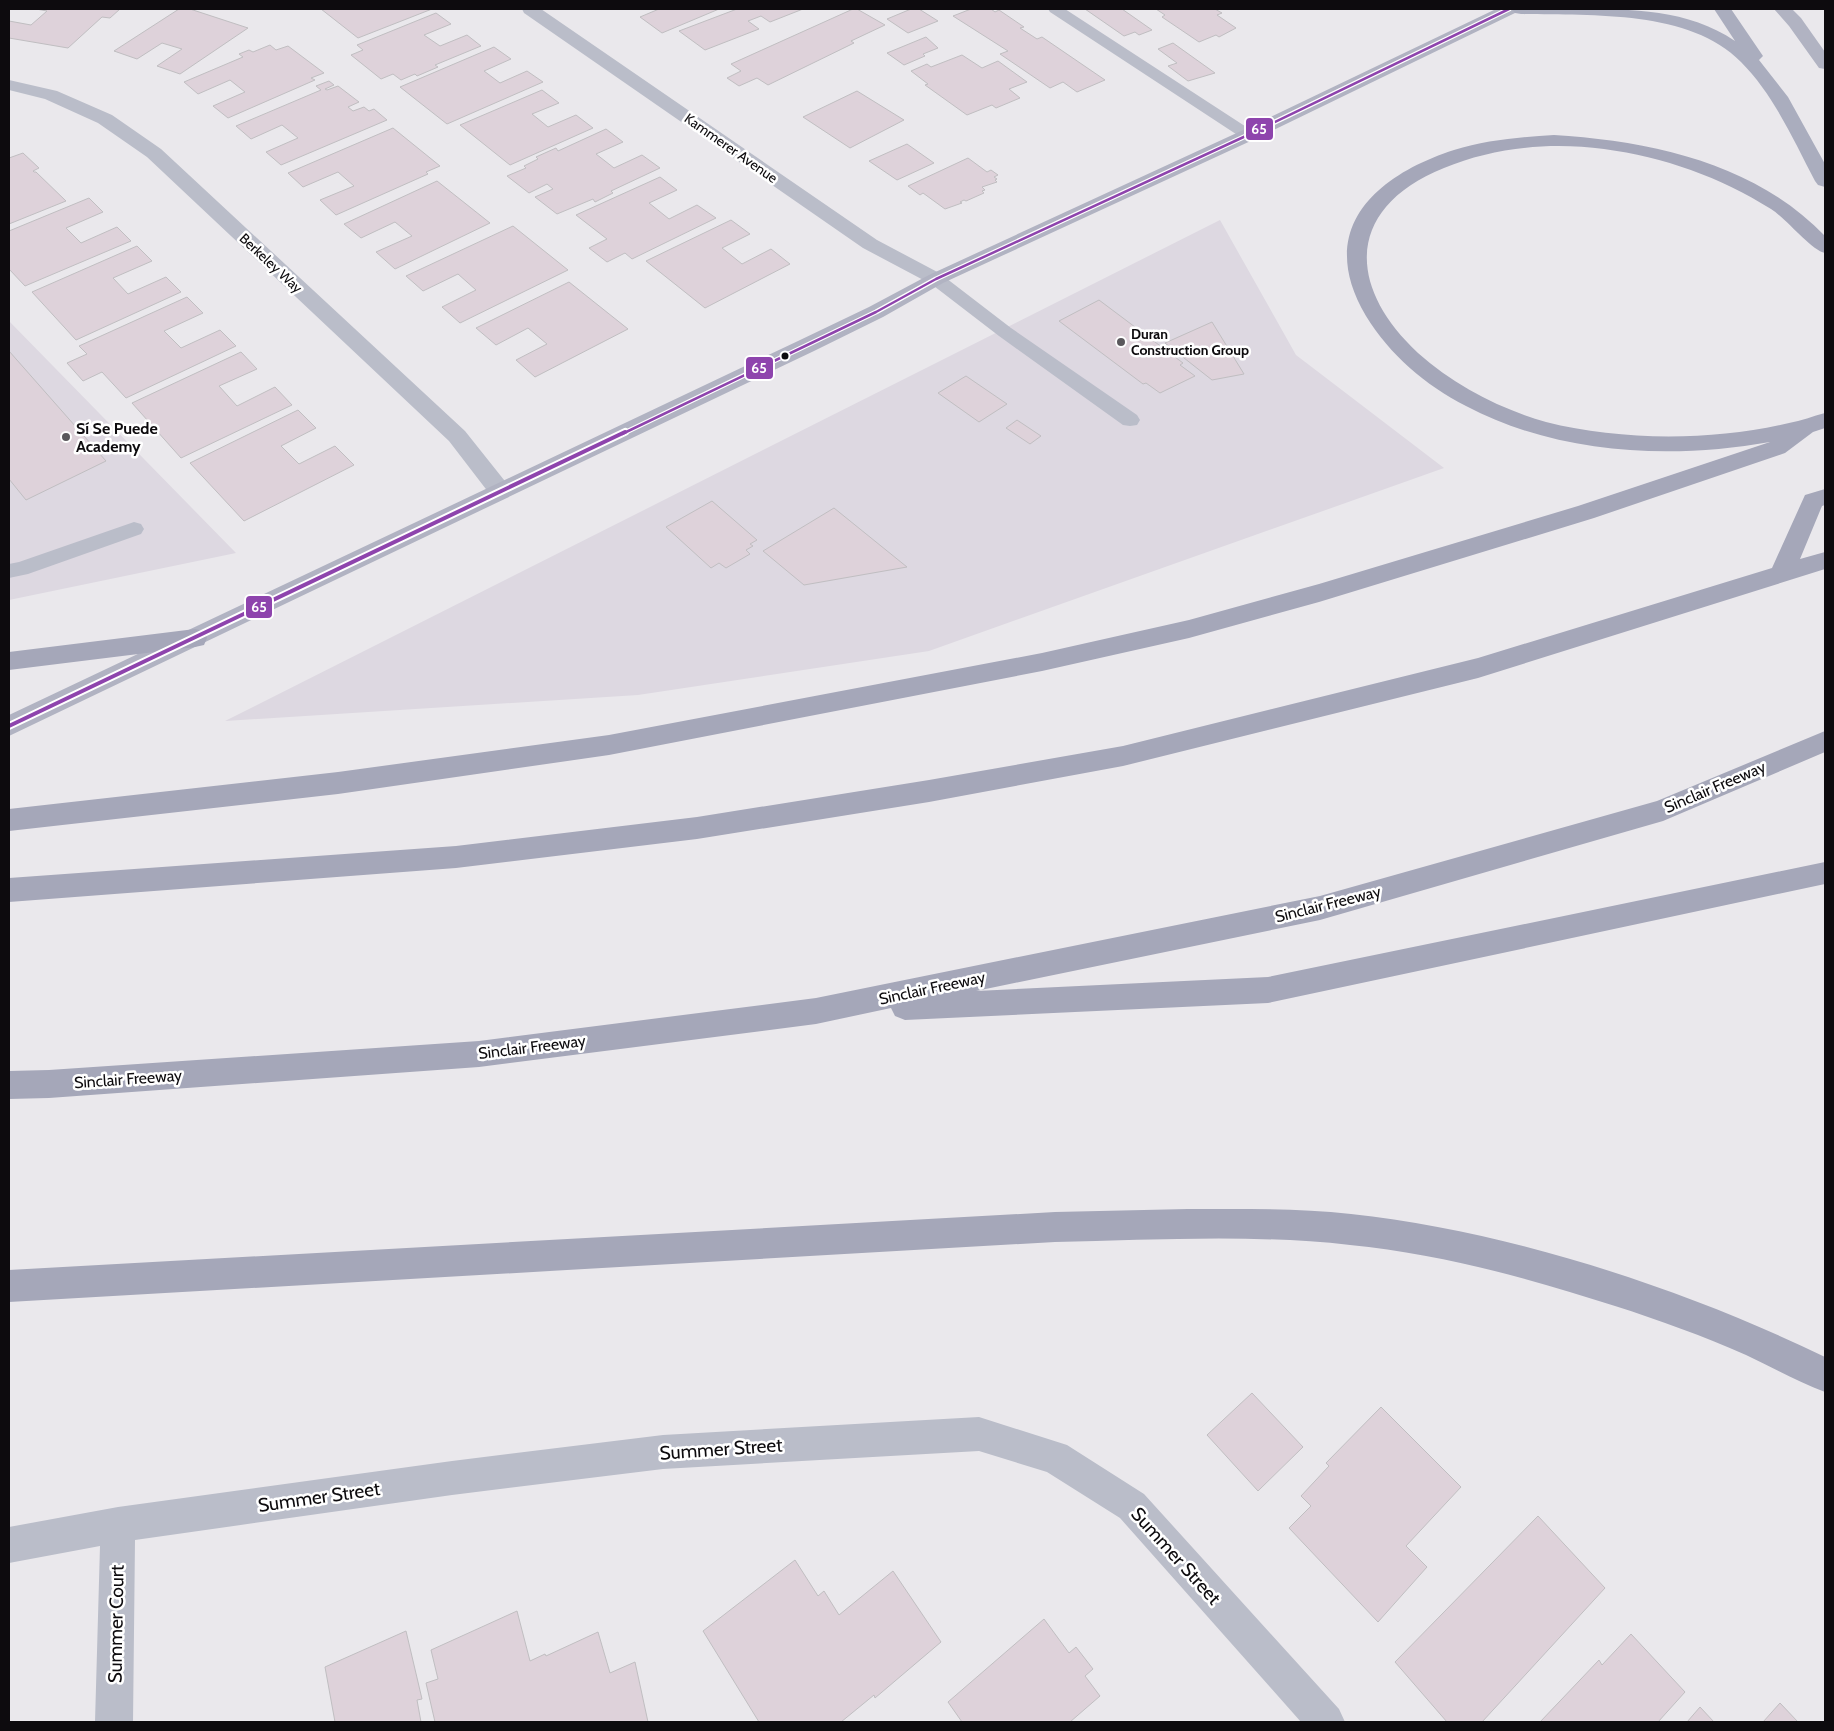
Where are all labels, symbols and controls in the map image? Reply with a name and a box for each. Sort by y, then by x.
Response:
street label: Kammerer Avenue [681,109,781,187]
line badge: 65 [1245,117,1274,141]
text: 65 [1251,120,1267,138]
street label: Berkeley Way [236,229,306,297]
place label: Duran Construction Group [1131,325,1249,359]
marker: Duran Construction Group [1115,336,1127,348]
unlabelled marker [780,351,790,361]
line badge: 65 [745,356,774,380]
text: 65 [751,359,767,377]
place label: Sí Se Puede Academy [76,419,158,456]
marker: Sí Se Puede Academy [60,431,72,443]
line badge: 65 [245,595,273,619]
text: 65 [251,598,267,616]
street label: Sinclair Freeway [1661,757,1769,817]
street label: Sinclair Freeway [1273,882,1383,926]
street label: Sinclair Freeway [877,967,987,1009]
street label: Sinclair Freeway [477,1031,587,1063]
street label: Sinclair Freeway [73,1066,183,1092]
street label: Summer Street [659,1433,784,1465]
street label: Summer Street [256,1477,382,1517]
street label: Summer Street [1126,1503,1226,1610]
street label: Summer Court [103,1564,129,1683]

